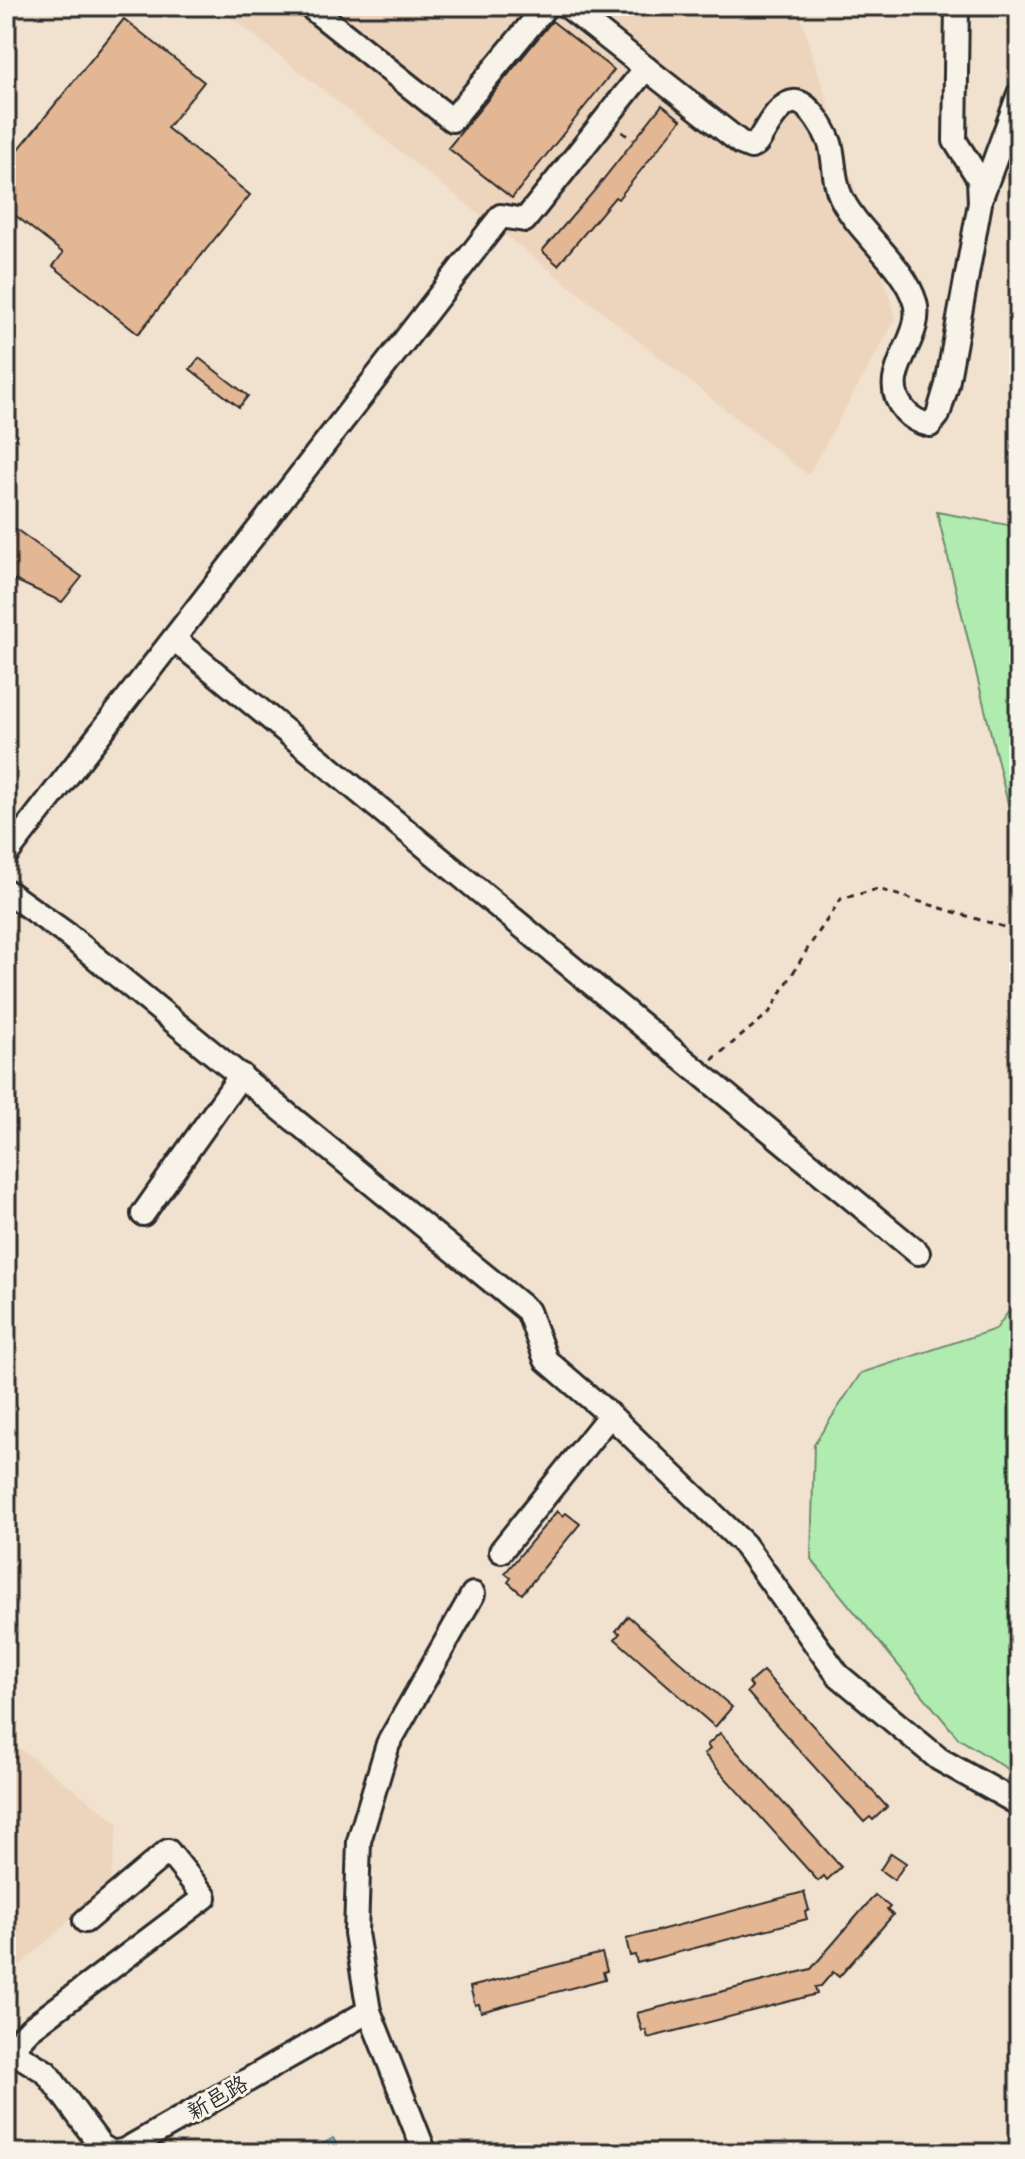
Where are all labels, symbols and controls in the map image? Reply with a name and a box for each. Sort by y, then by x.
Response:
street label: 新邑路 [181,2068,253,2126]

